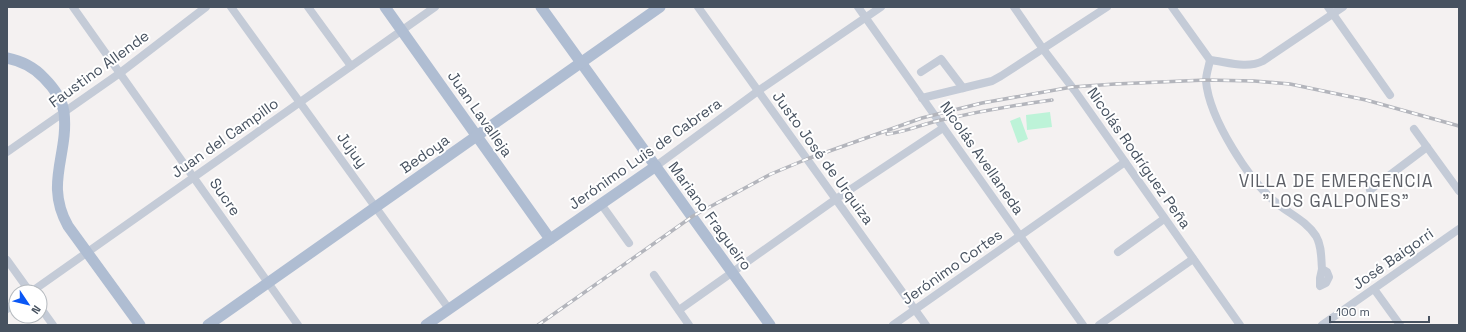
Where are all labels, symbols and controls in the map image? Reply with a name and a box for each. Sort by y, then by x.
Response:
street label: Faustino Allende [45,26,153,111]
street label: Juan Lavalleja [444,67,517,161]
street label: Nicolás Rodríguez Peña [1083,83,1196,232]
street label: Justo José de Urquiza [769,87,878,228]
street label: Jerónimo Luis de Cabrera [565,93,725,214]
street label: Juan del Campillo [167,94,282,182]
street label: Nicolás Avellaneda [936,97,1029,218]
street label: Jujuy [333,128,372,171]
street label: Bedoya [397,130,453,177]
street label: Mariano Fragueiro [665,158,756,274]
district label: VILLA DE EMERGENCIA "LOS GALPONES" [1239,170,1433,212]
street label: Sucre [206,174,245,219]
street label: José Baigorri [1349,224,1437,293]
street label: Jerónimo Cortes [898,225,1006,308]
north arrow [8,284,48,324]
scale bar [1330,298,1429,324]
text: N [28,303,44,317]
text: 100 m [1336,304,1370,320]

